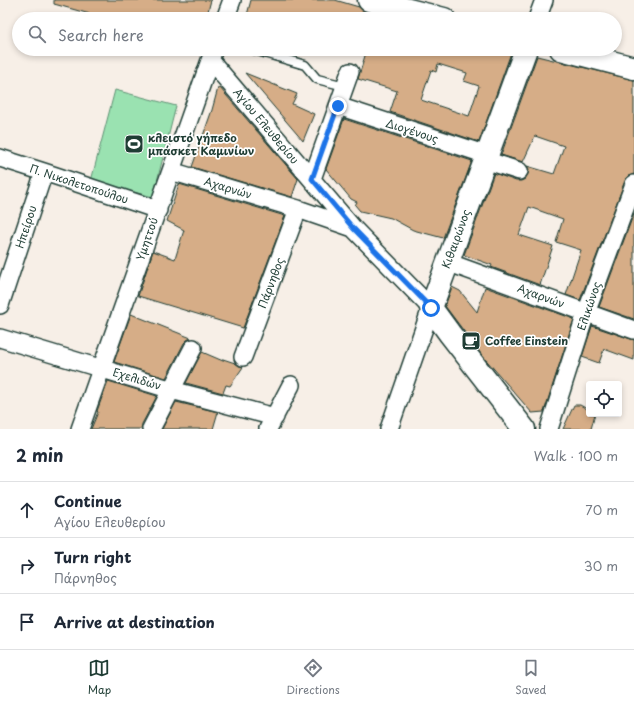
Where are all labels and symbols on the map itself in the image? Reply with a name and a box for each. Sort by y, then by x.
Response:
street label: Αγίου Ελευθερίου [229,84,303,167]
route end [329,97,347,115]
street label: Διογένους [384,114,441,147]
place label: κλειστό γήπεδο μπάσκετ Καμινίων [148,129,255,159]
sports icon: κλειστό γήπεδο μπάσκετ Καμινίων [123,133,145,155]
street label: Π. Νικολετοπούλου [27,159,131,208]
street label: Αχαρνών [202,172,254,203]
street label: Ηπείρου [11,203,40,251]
street label: Κιθαιρώνος [437,206,474,271]
street label: Υμηττού [131,215,162,263]
street label: Πάρνηθος [253,255,288,311]
street label: Αχαρνών [515,279,567,312]
street label: Ελικώνος [572,279,605,333]
route start [422,299,440,317]
cafe icon: Coffee Einstein [460,330,482,352]
place label: Coffee Einstein [485,332,568,349]
street label: Εχελιδών [111,363,163,394]

